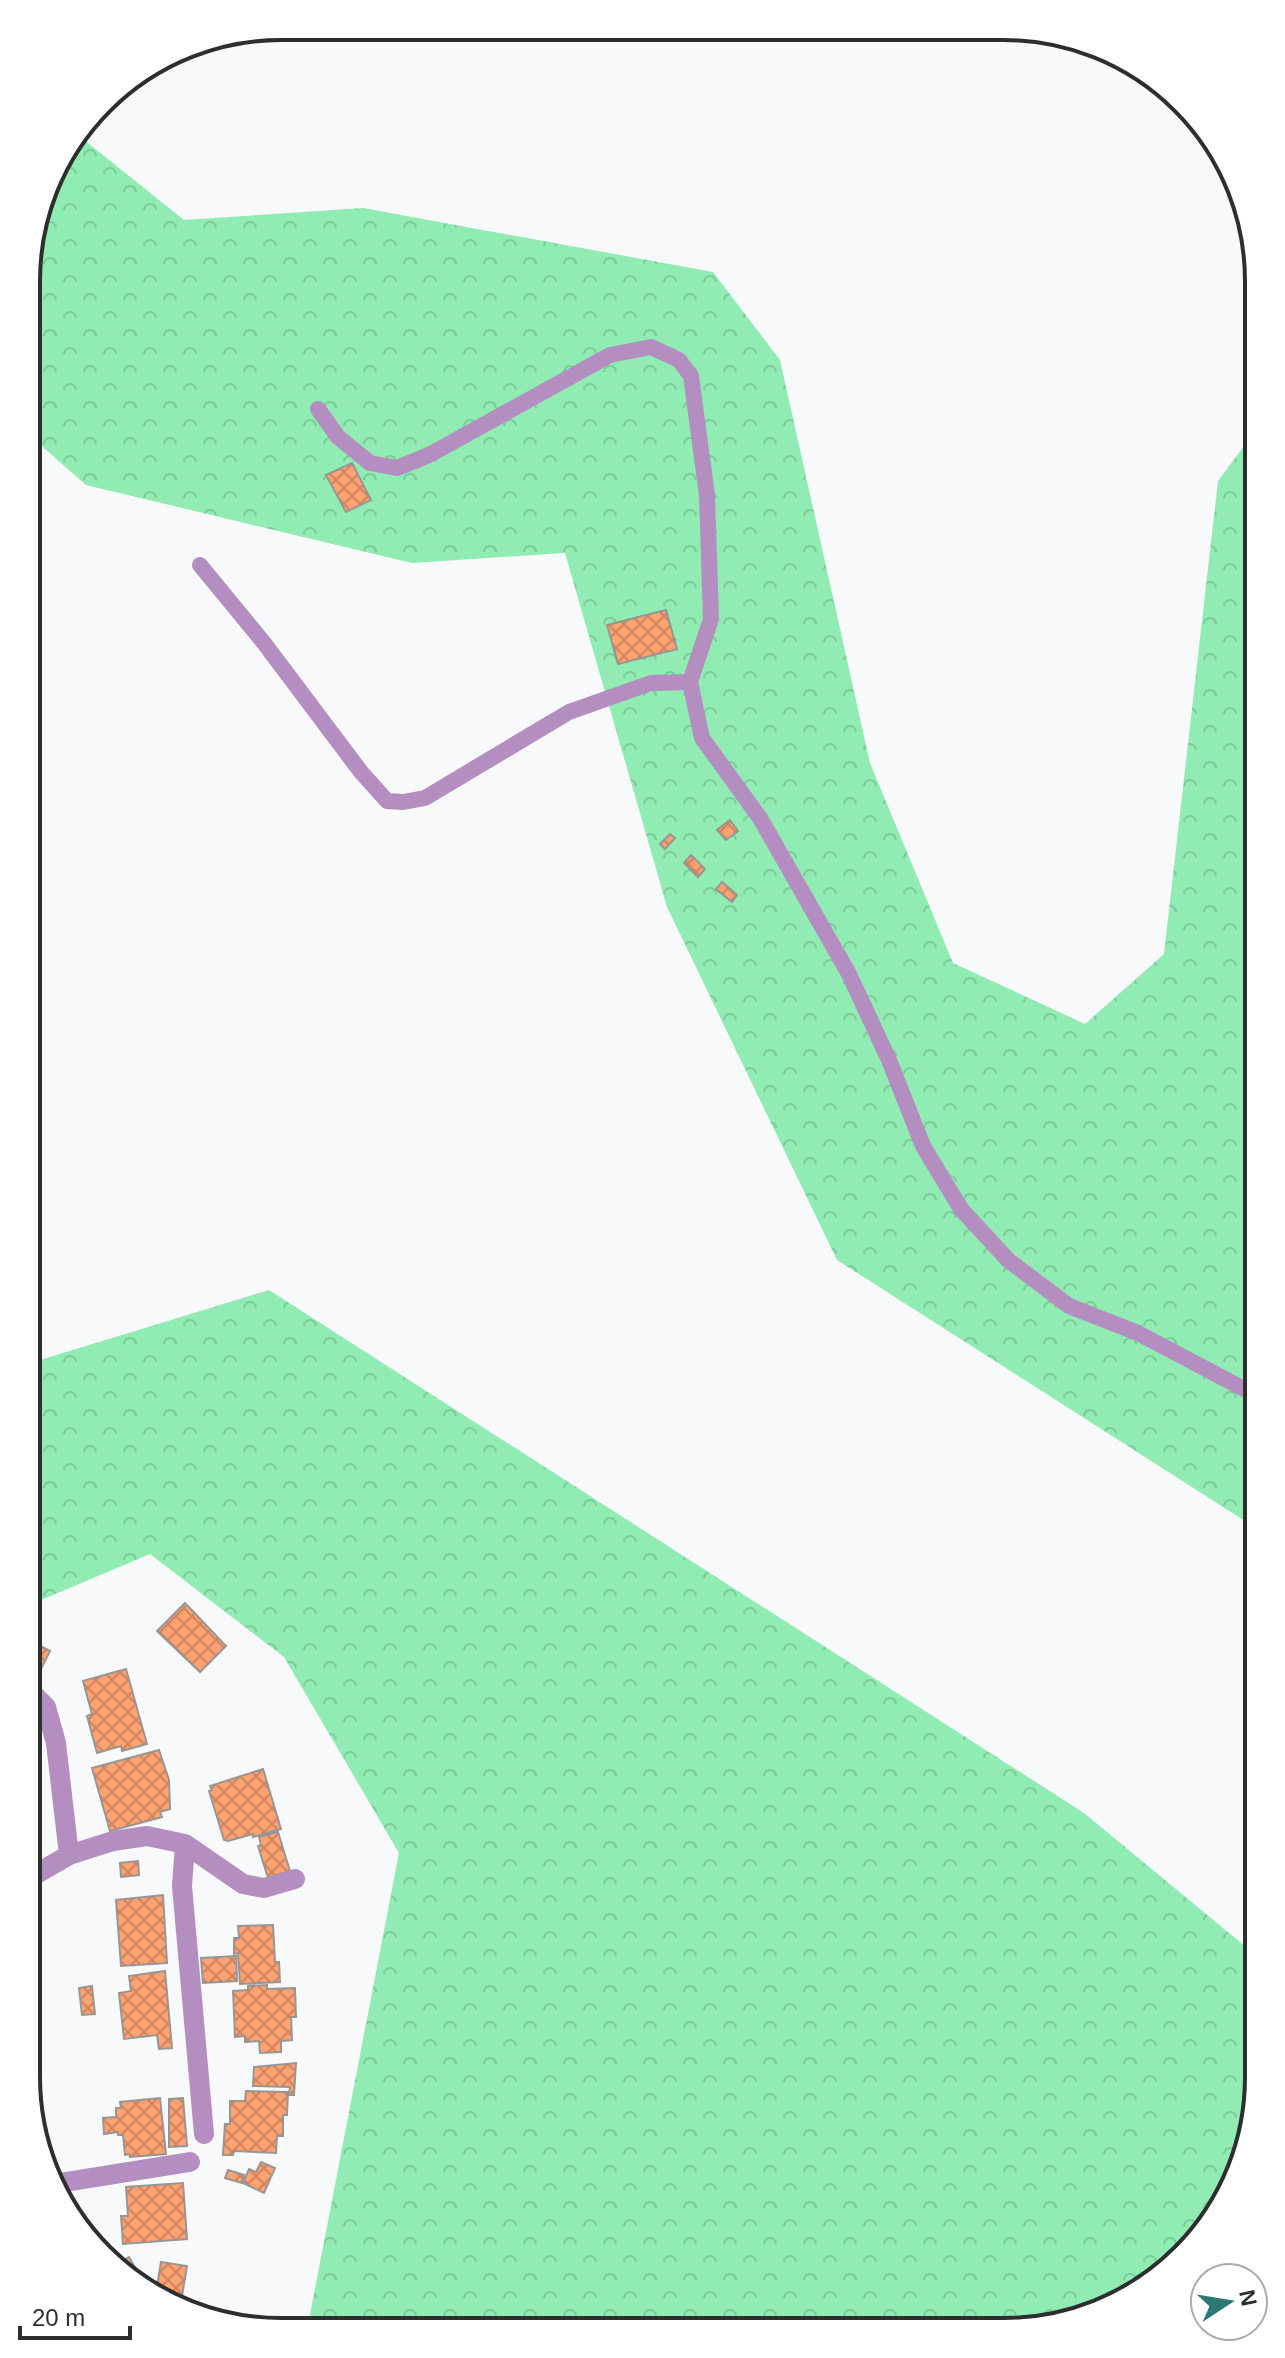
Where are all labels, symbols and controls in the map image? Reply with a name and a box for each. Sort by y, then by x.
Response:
north arrow [1189,2262,1269,2342]
text: N [1234,2288,1262,2308]
scale bar [20,2290,130,2340]
text: 20 m [32,2304,85,2331]

